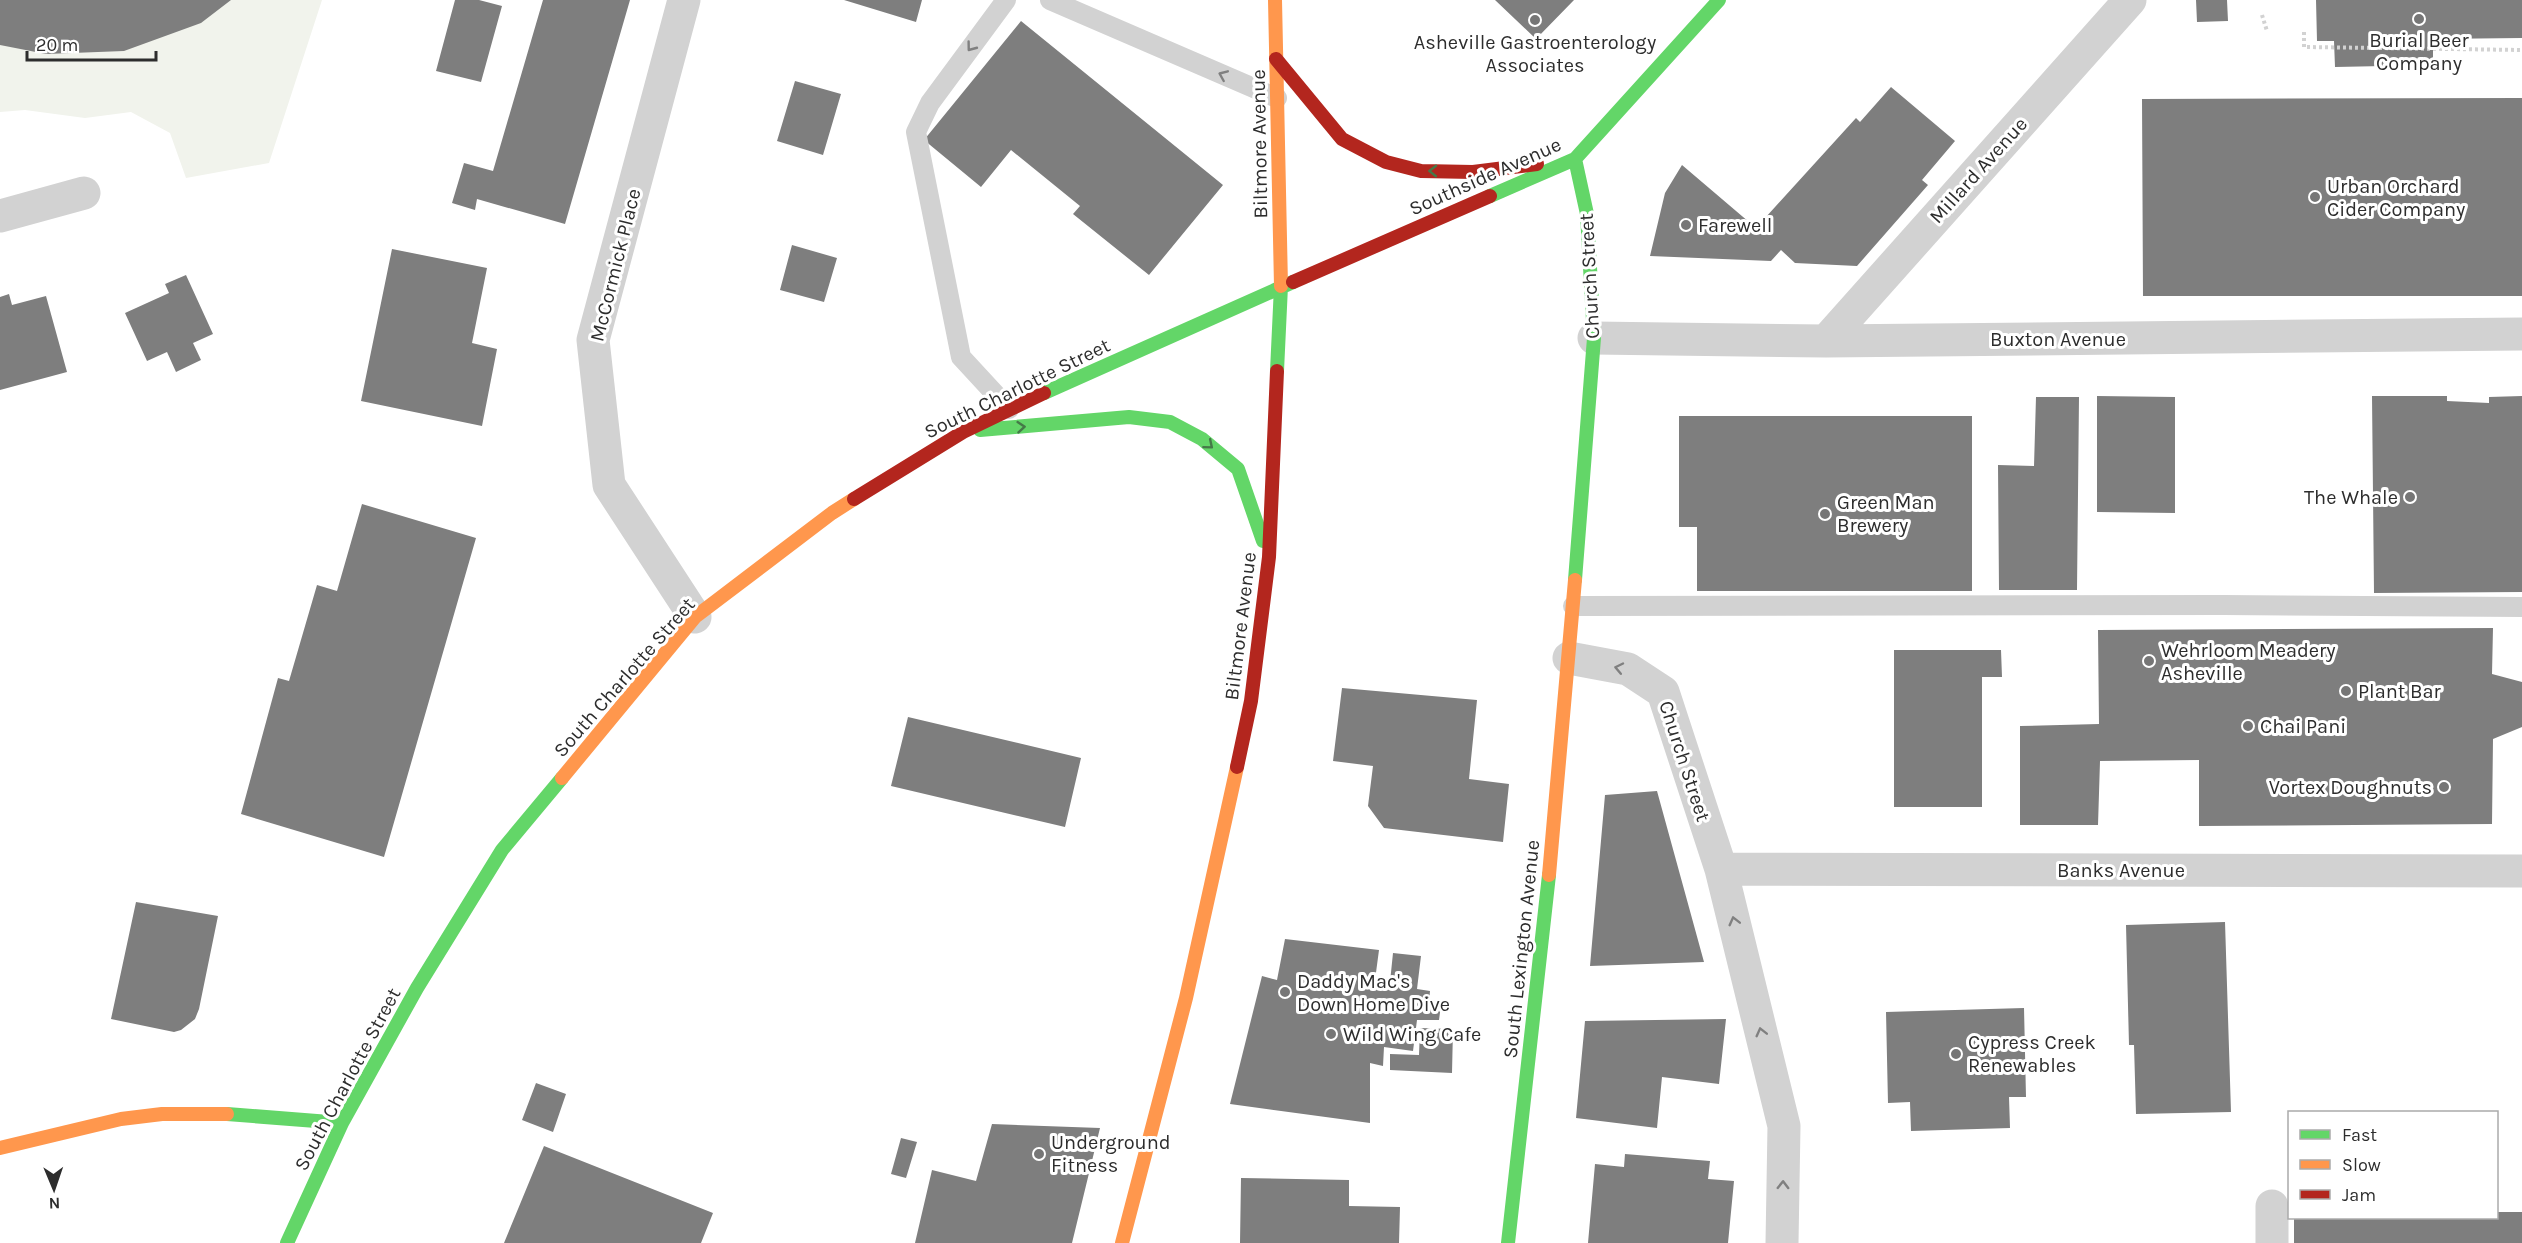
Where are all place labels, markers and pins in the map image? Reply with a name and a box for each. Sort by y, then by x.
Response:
marker: Burial Beer Company [2412,12,2426,26]
marker: Asheville Gastroenterology Associates [1528,13,1542,27]
place label: Burial Beer Company [2369,29,2469,75]
place label: Asheville Gastroenterology Associates [1414,31,1656,77]
place label: Urban Orchard Cider Company [2327,175,2465,221]
marker: Urban Orchard Cider Company [2308,190,2322,204]
place label: Farewell [1698,214,1772,237]
marker: Farewell [1679,218,1693,232]
place label: The Whale [2304,486,2398,509]
marker: The Whale [2403,490,2417,504]
place label: Green Man Brewery [1837,491,1935,537]
marker: Green Man Brewery [1818,507,1832,521]
place label: Wehrloom Meadery Asheville [2161,639,2336,685]
marker: Wehrloom Meadery Asheville [2142,654,2156,668]
place label: Plant Bar [2358,680,2441,703]
marker: Plant Bar [2339,684,2353,698]
place label: Chai Pani [2260,715,2346,738]
marker: Chai Pani [2241,719,2255,733]
place label: Vortex Doughnuts [2269,776,2432,799]
marker: Vortex Doughnuts [2437,780,2451,794]
place label: Daddy Mac's Down Home Dive [1297,970,1450,1016]
marker: Daddy Mac's Down Home Dive [1278,985,1292,999]
place label: Wild Wing Cafe [1343,1023,1481,1046]
marker: Wild Wing Cafe [1324,1027,1338,1041]
place label: Cypress Creek Renewables [1968,1031,2096,1077]
marker: Cypress Creek Renewables [1949,1047,1963,1061]
place label: Underground Fitness [1051,1131,1171,1177]
marker: Underground Fitness [1032,1147,1046,1161]

